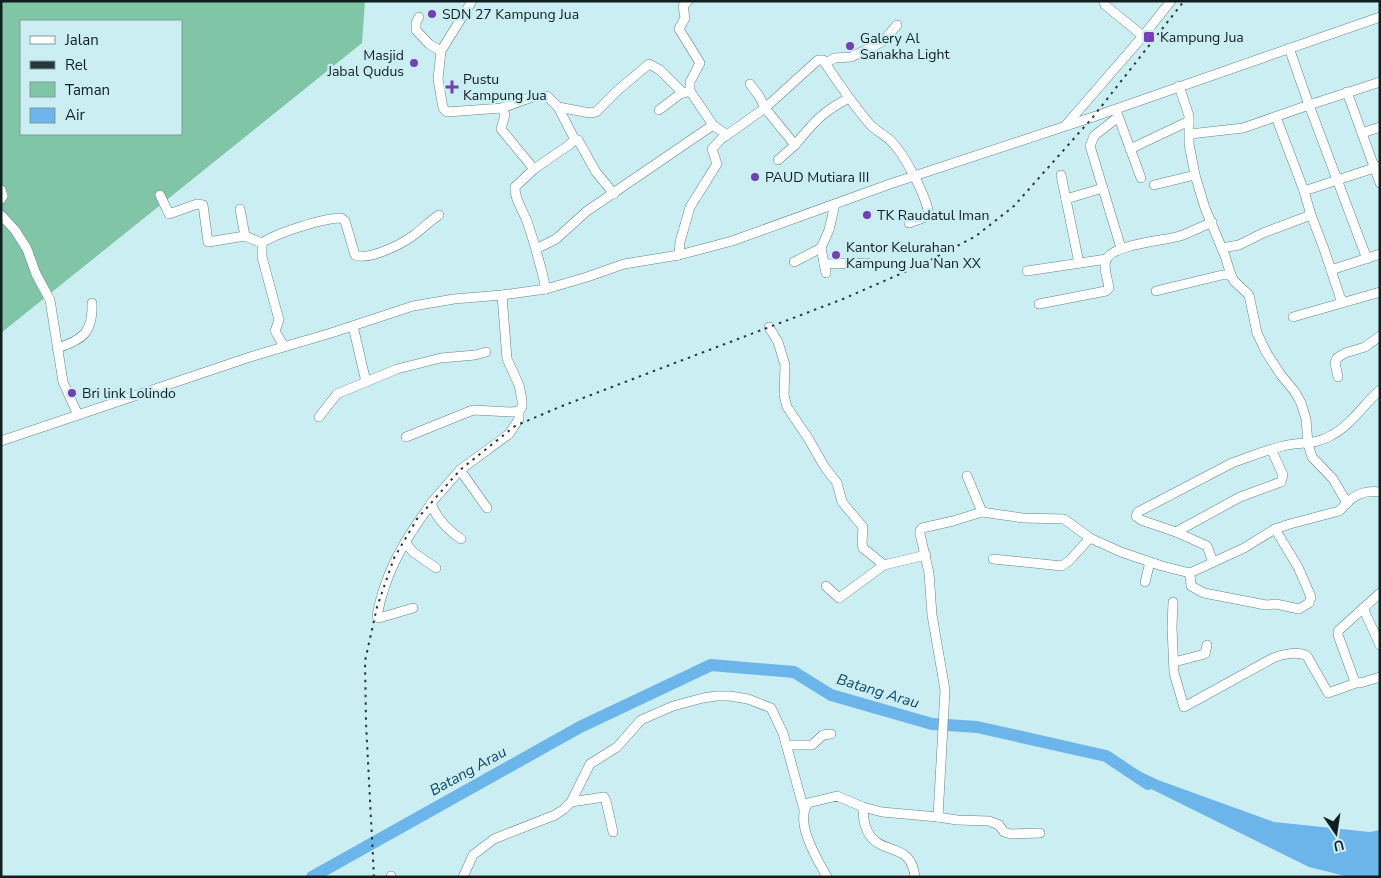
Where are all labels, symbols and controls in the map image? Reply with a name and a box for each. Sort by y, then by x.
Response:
place label: SDN 27 Kampung Jua [442,5,579,24]
marker: SDN 27 Kampung Jua [426,8,438,20]
legend [20,20,182,135]
place label: Kampung Jua [1160,28,1244,47]
place label: Galery Al Sanakha Light [860,29,949,64]
text: Jalan [64,30,99,50]
marker: Kampung Jua [1142,30,1156,44]
marker: Galery Al Sanakha Light [844,40,856,52]
place label: Masjid Jabal Qudus [326,46,404,81]
text: Rel [65,55,88,75]
marker: Masjid Jabal Qudus [408,57,420,69]
place label: Pustu Kampung Jua [463,70,547,105]
text: Taman [65,80,110,100]
marker: Pustu Kampung Jua [445,80,459,94]
text: Air [65,105,85,125]
place label: PAUD Mutiara III [765,168,869,187]
marker: PAUD Mutiara III [749,171,761,183]
place label: TK Raudatul Iman [877,206,989,225]
marker: TK Raudatul Iman [861,209,873,221]
place label: Kantor Kelurahan Kampung Jua Nan XX [846,238,981,273]
marker: Kantor Kelurahan Kampung Jua Nan XX [830,249,842,261]
place label: Bri link Lolindo [82,384,176,403]
marker: Bri link Lolindo [66,387,78,399]
water label: Batang Arau [834,669,922,713]
water label: Batang Arau [426,742,510,800]
north arrow [1311,808,1361,858]
text: U [1332,835,1346,856]

